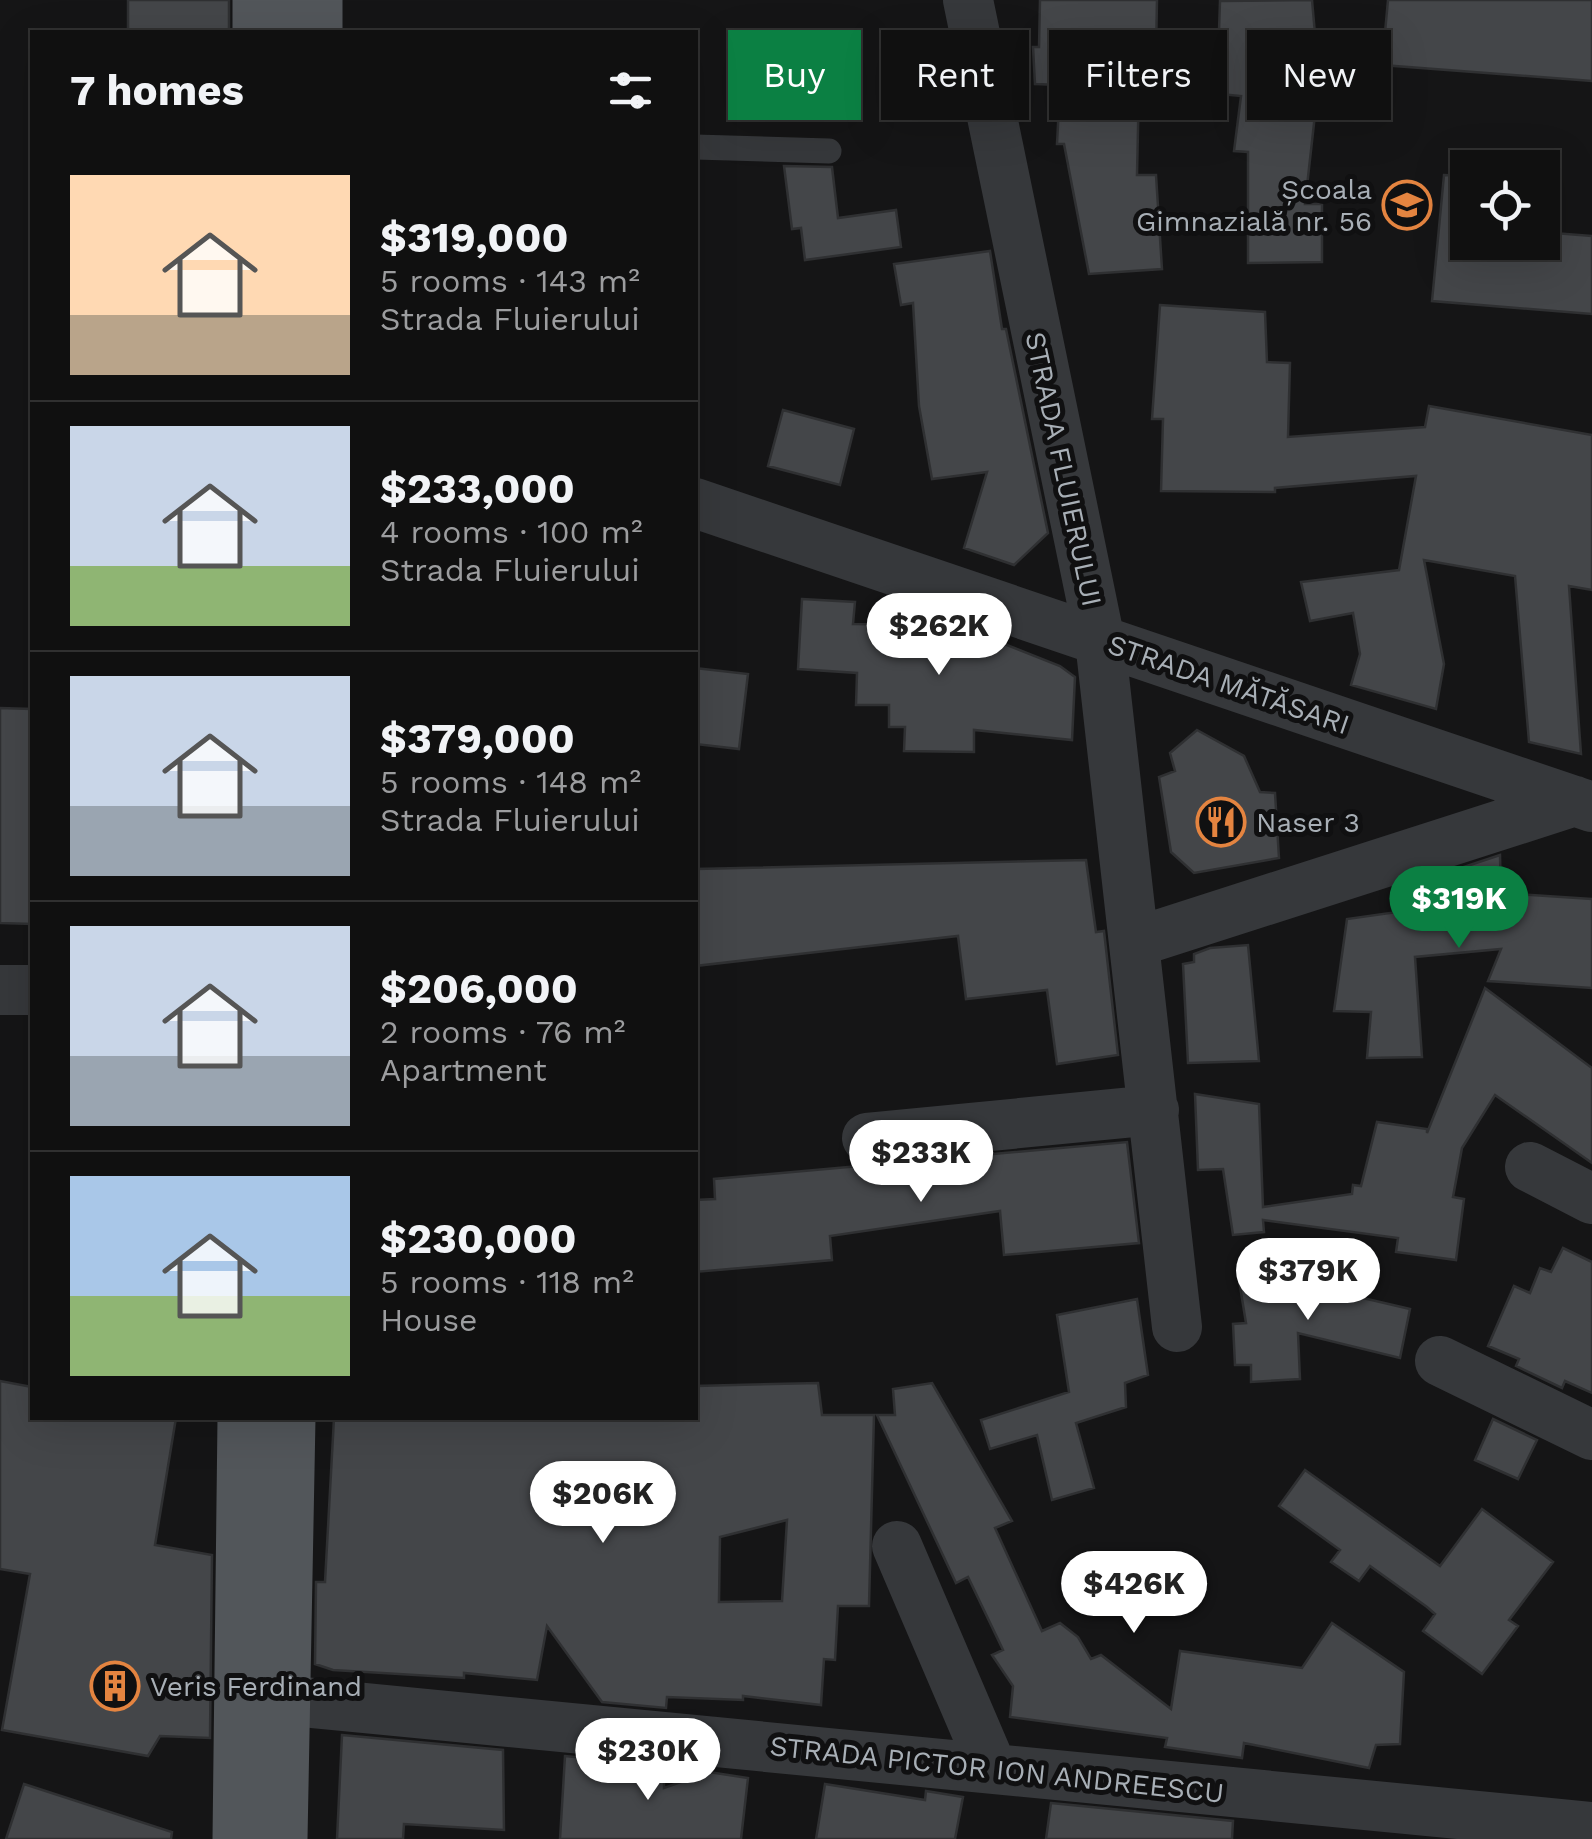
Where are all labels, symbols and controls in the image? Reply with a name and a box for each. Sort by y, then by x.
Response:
chip: Buy [728,30,861,120]
chip: Rent [881,30,1029,120]
chip: Filters [1049,30,1227,120]
chip: New [1247,30,1391,120]
icon: filters [603,63,658,118]
text: 7 homes [70,66,244,115]
map controls [1450,150,1560,260]
button: locate [1450,150,1560,260]
place label: Școala Gimnazială nr. 56 [1136,173,1372,238]
school or university icon: Școala Gimnazială nr. 56 [1381,179,1433,231]
text: $319,000 [380,213,569,262]
icon: home [150,215,270,335]
text: 5 rooms · 143 m² [380,262,640,300]
text: Strada Fluierului [380,300,640,338]
street label: STRADA FLUIERULUI [1018,329,1109,609]
text: $233,000 [380,464,575,513]
icon: home [150,466,270,586]
text: 4 rooms · 100 m² [380,513,643,551]
text: Strada Fluierului [380,551,640,589]
pin: $262K [869,593,1009,678]
text: $262K [889,606,989,644]
street label: STRADA MĂTĂSARI [1104,628,1354,741]
text: $379,000 [380,714,575,763]
icon: home [150,716,270,836]
text: 5 rooms · 148 m² [380,763,641,801]
restaurant icon: Naser 3 [1195,796,1247,848]
text: Strada Fluierului [380,801,640,839]
place label: Naser 3 [1256,806,1360,839]
pin: $319K [1389,866,1529,951]
text: $319K [1411,879,1507,917]
text: $206,000 [380,964,578,1013]
icon: home [150,966,270,1086]
text: 2 rooms · 76 m² [380,1013,626,1051]
text: Apartment [380,1051,547,1089]
pin: $233K [851,1120,991,1205]
text: $233K [871,1133,971,1171]
text: $230,000 [380,1214,576,1263]
icon: home [150,1216,270,1336]
pin: $379K [1238,1238,1378,1323]
text: $379K [1258,1251,1358,1289]
text: 5 rooms · 118 m² [380,1263,634,1301]
text: House [380,1301,478,1339]
pin: $206K [533,1461,673,1546]
text: $206K [552,1474,654,1512]
pin: $426K [1064,1551,1204,1636]
text: $426K [1083,1564,1185,1602]
building icon: Veris Ferdinand [89,1660,141,1712]
place label: Veris Ferdinand [150,1670,362,1703]
pin: $230K [578,1718,718,1803]
street label: STRADA PICTOR ION ANDREESCU [768,1729,1226,1810]
text: $230K [597,1731,699,1769]

